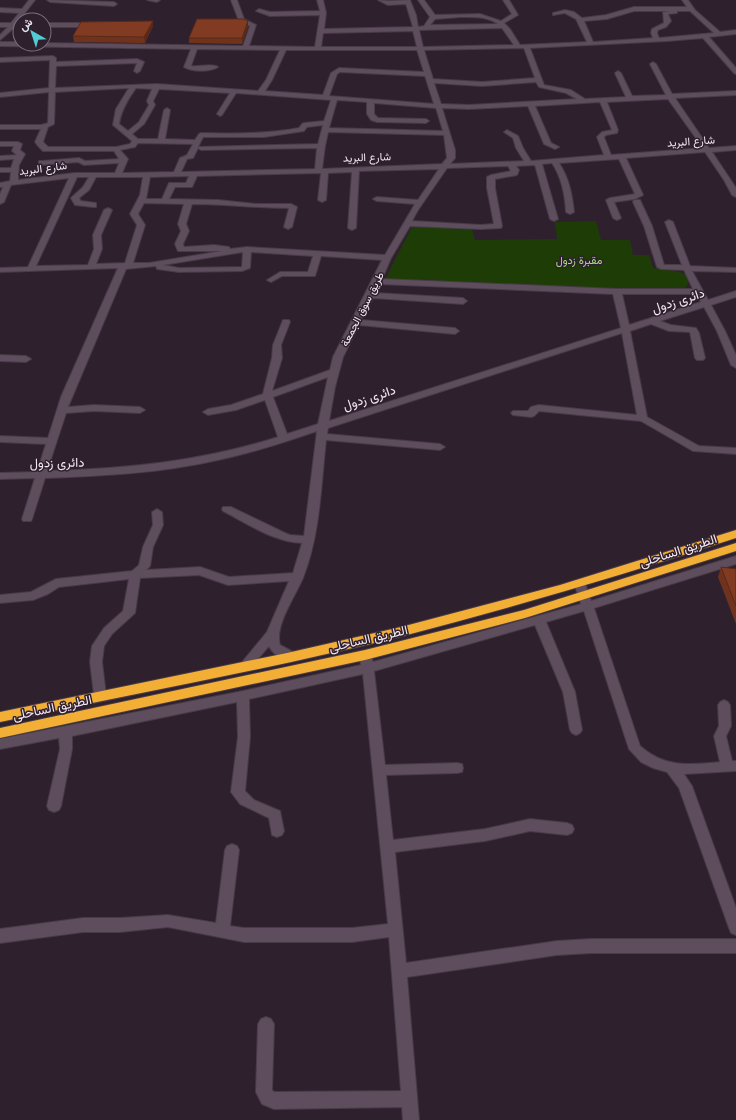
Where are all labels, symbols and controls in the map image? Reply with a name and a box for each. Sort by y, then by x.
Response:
north arrow [12,12,52,52]
text: ش [17,15,35,34]
street label: شارع البريد [667,133,716,151]
street label: شارع البريد [343,150,392,166]
street label: شارع البريد [18,159,68,179]
park label: مقبرة زدول [556,254,602,267]
street label: طريق سوق الجمعة [338,270,387,349]
street label: دائرى زدول [650,285,707,317]
street label: دائرى زدول [341,382,398,414]
street label: دائرى زدول [30,455,84,471]
street label: الطريق الساحلى [638,531,719,571]
street label: الطريق الساحلى [327,622,409,656]
street label: الطريق الساحلى [11,692,93,724]

